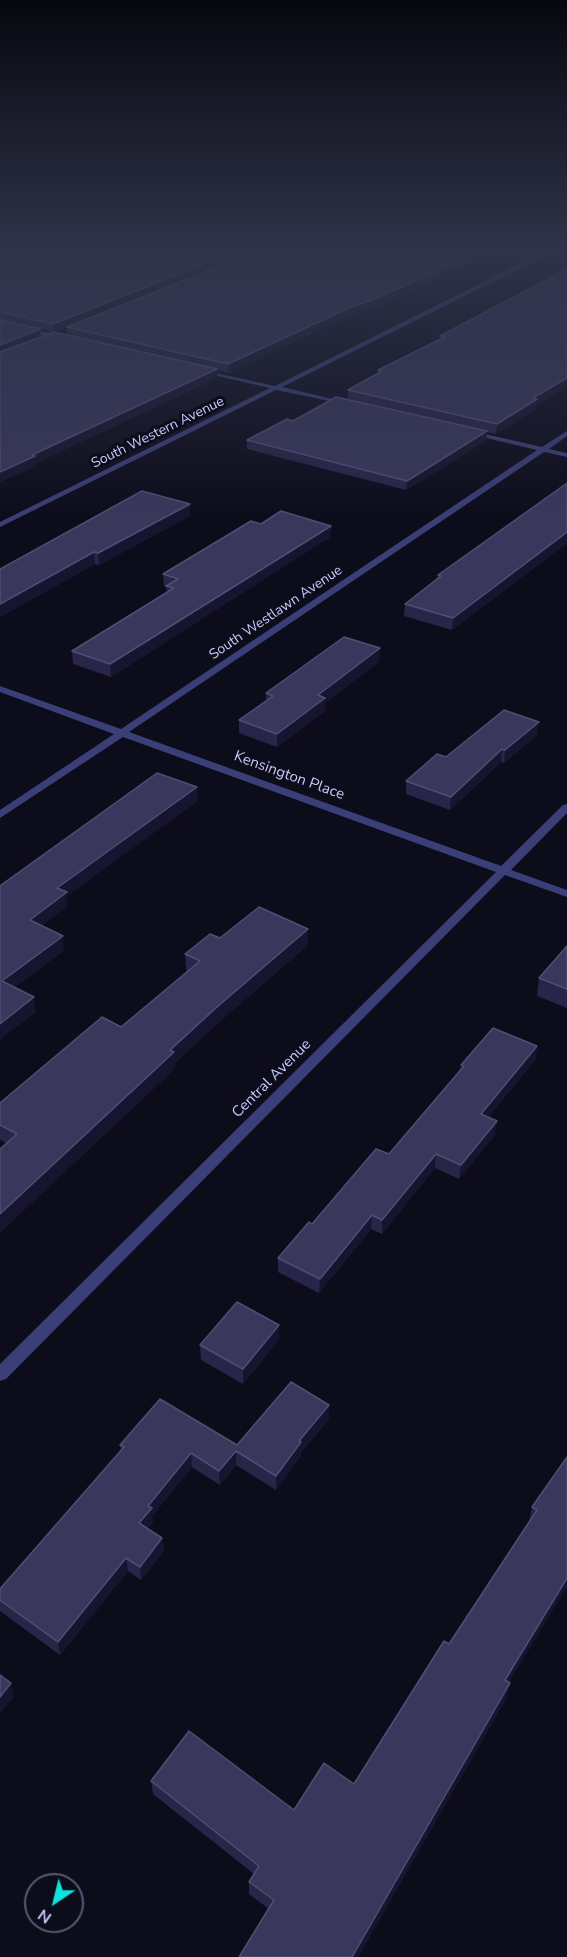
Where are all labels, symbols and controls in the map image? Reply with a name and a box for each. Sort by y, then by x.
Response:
street label: South Western Avenue [89,393,227,473]
street label: South Westlawn Avenue [206,562,346,664]
street label: Kensington Place [231,748,347,804]
street label: Central Avenue [229,1036,315,1122]
north arrow [24,1873,84,1933]
text: N [34,1904,56,1929]

